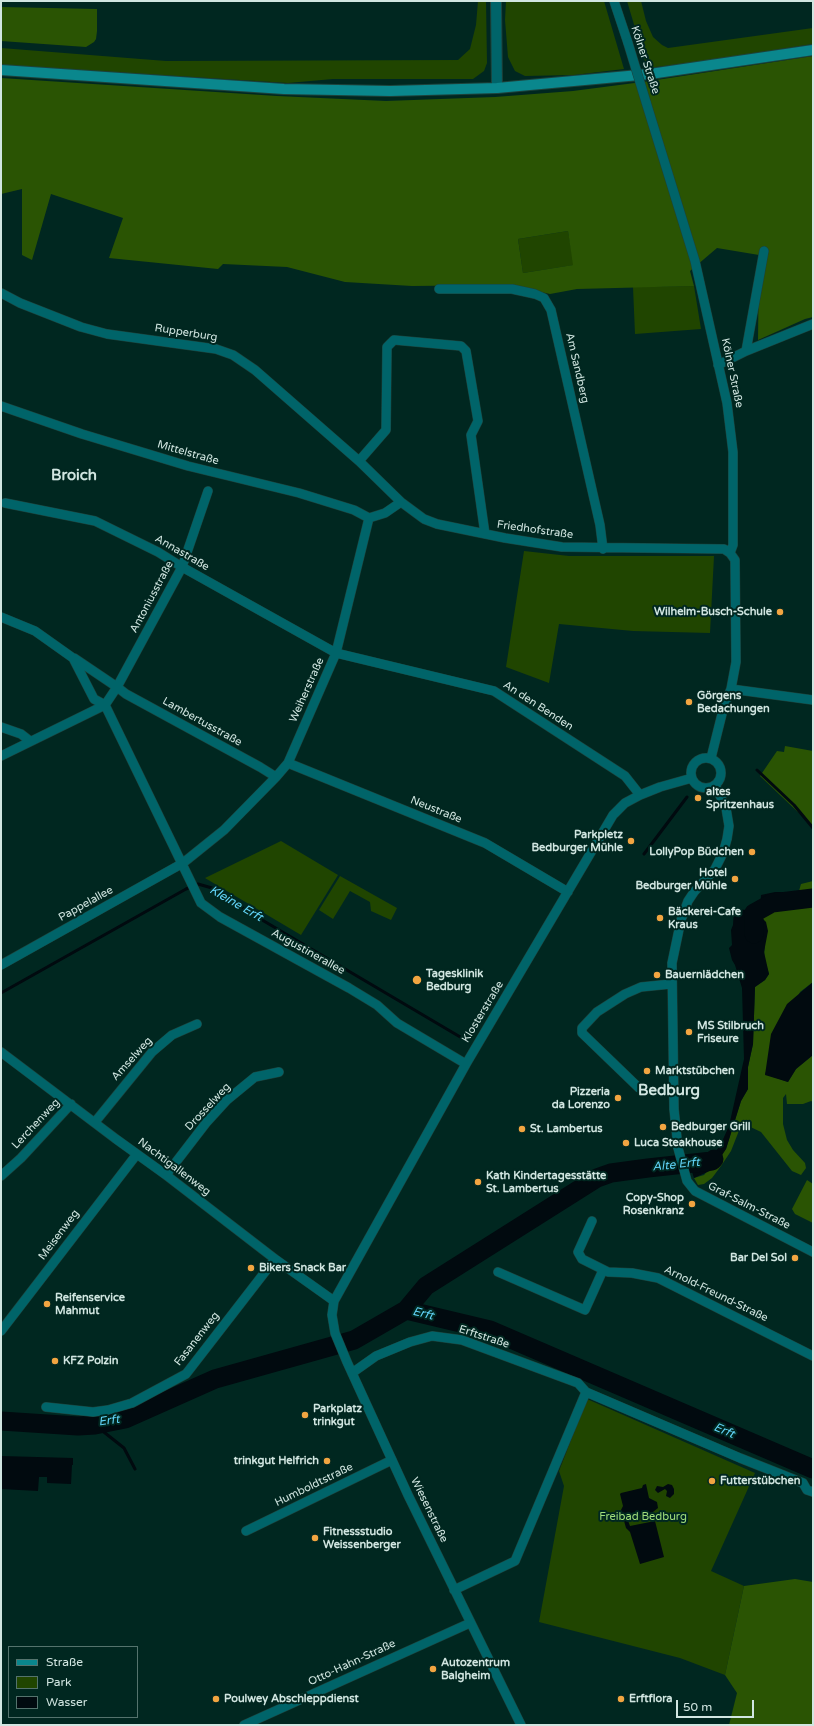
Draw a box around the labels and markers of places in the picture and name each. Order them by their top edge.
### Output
place label: Wilhelm-Busch-Schule [654,605,772,619]
marker: Wilhelm-Busch-Schule [775,607,785,617]
place label: Görgens Bedachungen [697,689,770,715]
marker: Görgens Bedachungen [684,697,694,707]
place label: altes Spritzenhaus [706,785,774,811]
marker: altes Spritzenhaus [693,793,703,803]
place label: Parkpletz Bedburger Mühle [531,828,623,854]
marker: Parkpletz Bedburger Mühle [626,836,636,846]
place label: LollyPop Büdchen [649,845,744,859]
marker: LollyPop Büdchen [747,847,757,857]
place label: Hotel Bedburger Mühle [635,866,727,892]
marker: Hotel Bedburger Mühle [730,874,740,884]
place label: Bäckerei-Cafe Kraus [668,905,741,931]
marker: Bäckerei-Cafe Kraus [655,913,665,923]
place label: Tagesklinik Bedburg [426,967,483,993]
place label: Bauernlädchen [665,968,744,982]
marker: Bauernlädchen [652,970,662,980]
marker: Tagesklinik Bedburg [411,974,423,986]
place label: MS Stilbruch Friseure [697,1019,764,1045]
marker: MS Stilbruch Friseure [684,1027,694,1037]
place label: Marktstübchen [655,1064,735,1078]
marker: Marktstübchen [642,1066,652,1076]
place label: Pizzeria da Lorenzo [552,1085,610,1111]
marker: Pizzeria da Lorenzo [613,1093,623,1103]
place label: Bedburger Grill [671,1120,750,1134]
place label: St. Lambertus [530,1122,603,1136]
marker: Bedburger Grill [658,1122,668,1132]
marker: St. Lambertus [517,1124,527,1134]
place label: Luca Steakhouse [634,1136,723,1150]
marker: Luca Steakhouse [621,1138,631,1148]
place label: Kath Kindertagesstätte St. Lambertus [486,1169,606,1195]
marker: Kath Kindertagesstätte St. Lambertus [473,1177,483,1187]
place label: Copy-Shop Rosenkranz [623,1191,684,1217]
marker: Copy-Shop Rosenkranz [687,1199,697,1209]
place label: Bar Del Sol [730,1251,787,1265]
marker: Bar Del Sol [790,1253,800,1263]
place label: Bikers Snack Bar [259,1261,346,1275]
marker: Bikers Snack Bar [246,1263,256,1273]
place label: Reifenservice Mahmut [55,1291,125,1317]
marker: Reifenservice Mahmut [42,1299,52,1309]
place label: KFZ Polzin [63,1354,119,1368]
marker: KFZ Polzin [50,1356,60,1366]
place label: Parkplatz trinkgut [313,1402,362,1428]
marker: Parkplatz trinkgut [300,1410,310,1420]
place label: trinkgut Helfrich [234,1454,319,1468]
marker: trinkgut Helfrich [322,1456,332,1466]
place label: Futterstübchen [720,1474,800,1488]
marker: Futterstübchen [707,1476,717,1486]
place label: Fitnessstudio Weissenberger [323,1525,401,1551]
marker: Fitnessstudio Weissenberger [310,1533,320,1543]
place label: Autozentrum Balgheim [441,1656,510,1682]
marker: Autozentrum Balgheim [428,1664,438,1674]
place label: Poulwey Abschleppdienst [224,1692,359,1706]
place label: Erftflora [629,1692,673,1706]
marker: Poulwey Abschleppdienst [211,1694,221,1704]
marker: Erftflora [616,1694,626,1704]

